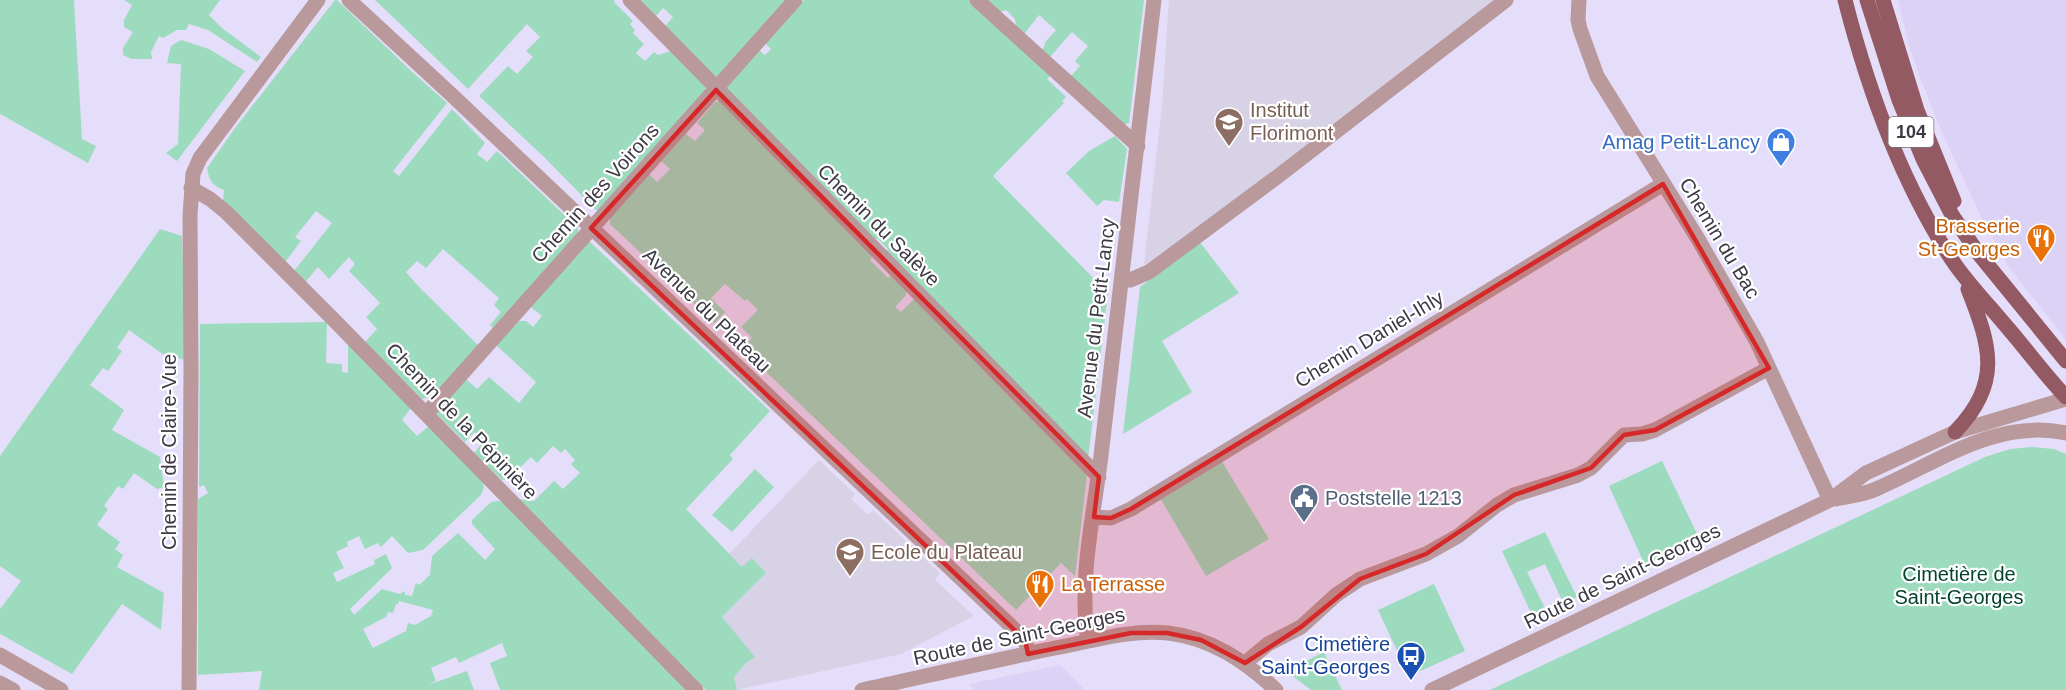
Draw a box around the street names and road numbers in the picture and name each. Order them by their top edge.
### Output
road number: 104 [1888,117,1934,147]
street label: Chemin des Voirons [527,119,663,267]
street label: Chemin du Salève [813,159,945,291]
street label: Chemin du Bac [1675,174,1765,302]
street label: Avenue du Petit-Lancy [1073,217,1119,419]
street label: Avenue du Plateau [639,244,775,376]
street label: Chemin Daniel-Ihly [1291,286,1447,392]
street label: Chemin de la Pépinière [382,339,542,503]
street label: Chemin de Claire-Vue [158,354,180,550]
street label: Route de Saint-Georges [1520,519,1724,633]
street label: Route de Saint-Georges [911,603,1127,669]

